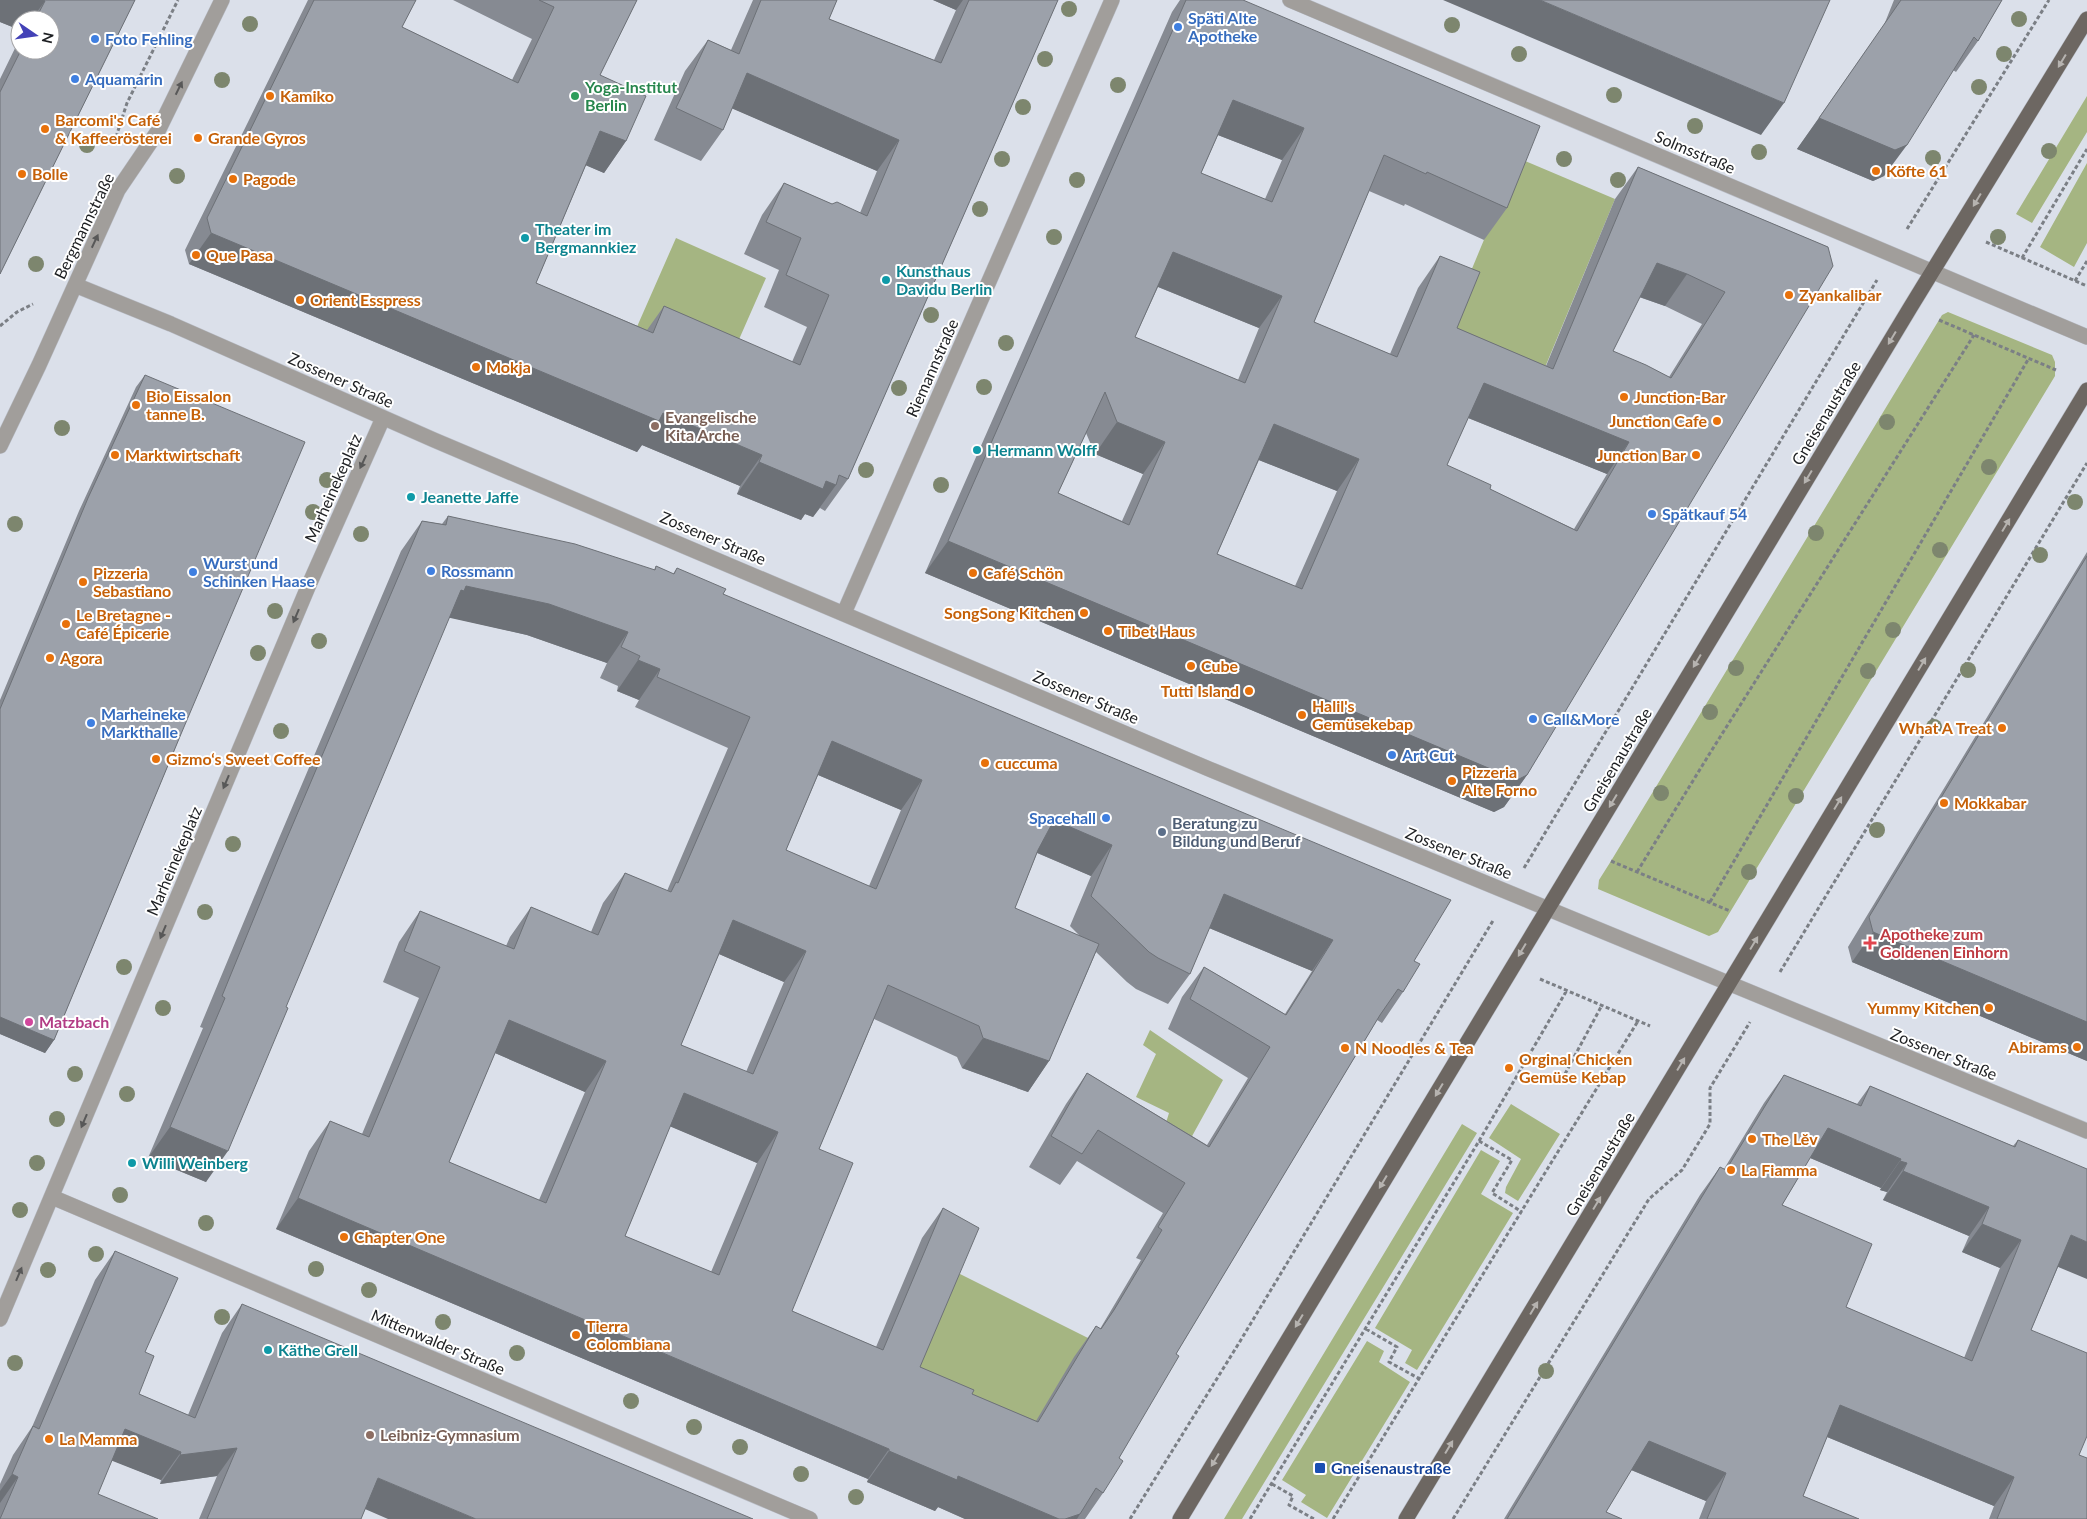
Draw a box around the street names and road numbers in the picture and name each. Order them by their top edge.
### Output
street label: Solmsstraße [1652,126,1738,177]
street label: Bergmannstraße [50,170,117,282]
street label: Riemannstraße [901,316,962,420]
street label: Zossener Straße [286,348,397,411]
street label: Gneisenaustraße [1787,357,1864,468]
street label: Marheinekeplatz [300,431,365,545]
street label: Zossener Straße [657,507,769,568]
street label: Zossener Straße [1030,666,1142,727]
street label: Gneisenaustraße [1578,704,1655,815]
street label: Marheinekeplatz [142,803,205,918]
street label: Zossener Straße [1403,823,1515,883]
street label: Zossener Straße [1888,1024,2000,1084]
street label: Gneisenaustraße [1561,1108,1638,1219]
street label: Mittenwalder Straße [368,1305,508,1378]

